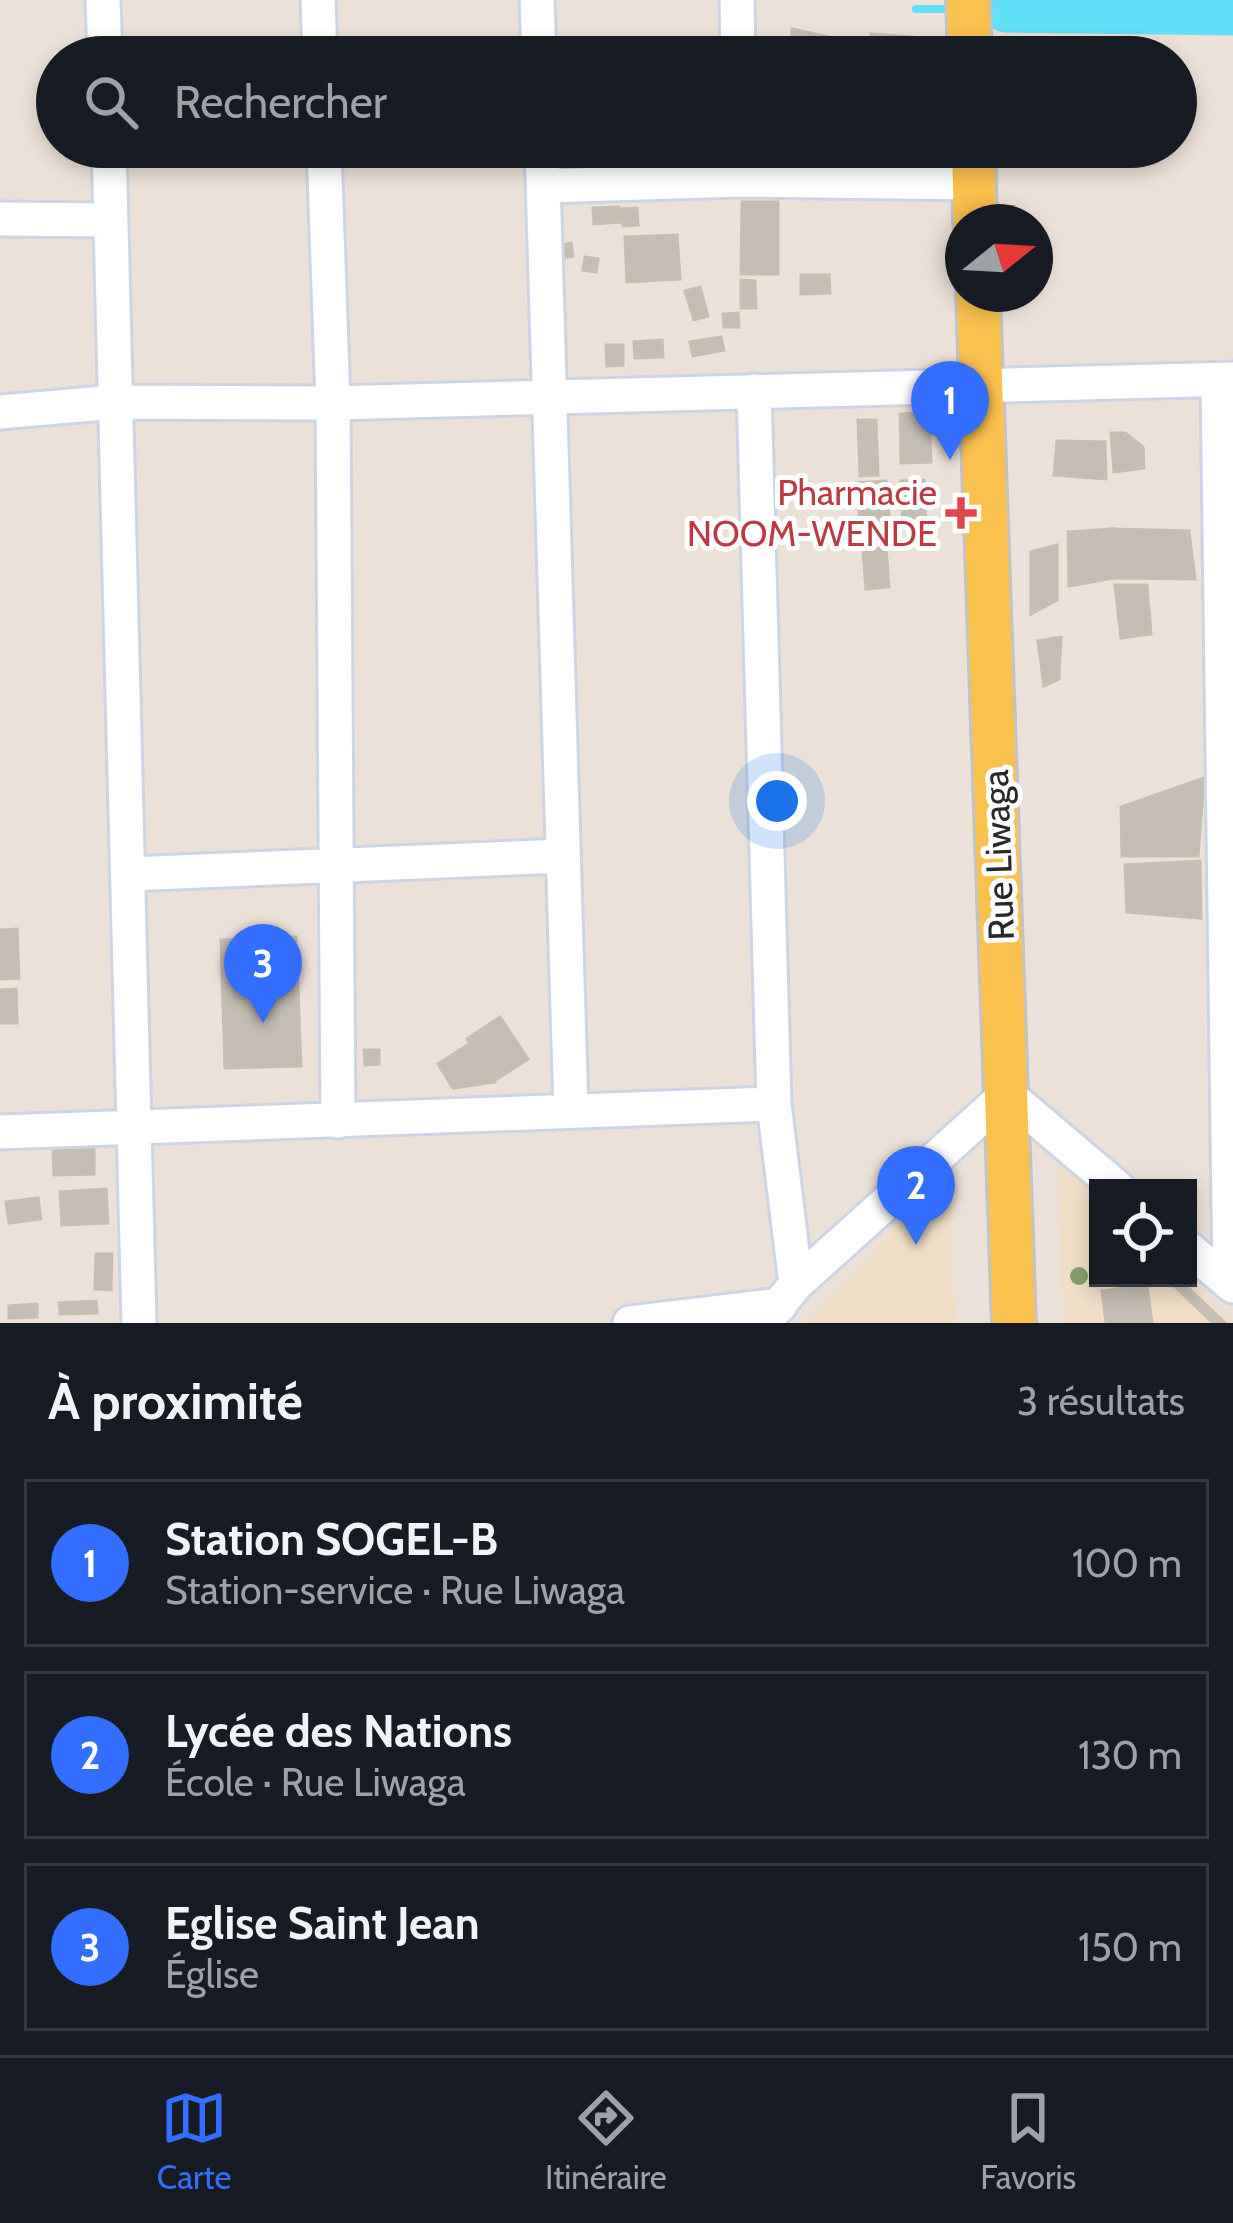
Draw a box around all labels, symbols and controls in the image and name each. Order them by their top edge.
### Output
search box [36,36,1197,168]
icon: search [78,69,144,135]
text: Rechercher [174,75,387,129]
north arrow [945,204,1053,312]
pin: 1 [911,361,989,460]
place label: Pharmacie NOOM-WENDE [687,470,937,555]
marker: Pharmacie NOOM-WENDE [948,500,974,526]
street label: Rue Liwaga [973,769,1023,941]
your location [747,771,807,831]
pin: 3 [224,924,302,1023]
pin: 2 [877,1146,955,1245]
map controls [1089,1179,1197,1287]
button: locate [1089,1179,1197,1287]
text: À proximité [48,1370,303,1432]
text: 3 résultats [1017,1377,1185,1425]
text: Station SOGEL-B [165,1512,498,1566]
text: 1 [83,1539,97,1587]
text: 100 m [1072,1539,1182,1587]
text: Station-service · Rue Liwaga [165,1566,625,1614]
text: Lycée des Nations [165,1704,512,1758]
text: 2 [80,1731,100,1779]
text: 130 m [1078,1731,1182,1779]
text: École · Rue Liwaga [165,1758,466,1806]
text: Eglise Saint Jean [165,1896,480,1950]
text: 3 [79,1923,101,1971]
text: 150 m [1078,1923,1182,1971]
text: Église [165,1950,259,1998]
tab: Carte [157,2085,231,2197]
tab: Itinéraire [545,2085,667,2197]
tab: Favoris [980,2085,1076,2197]

